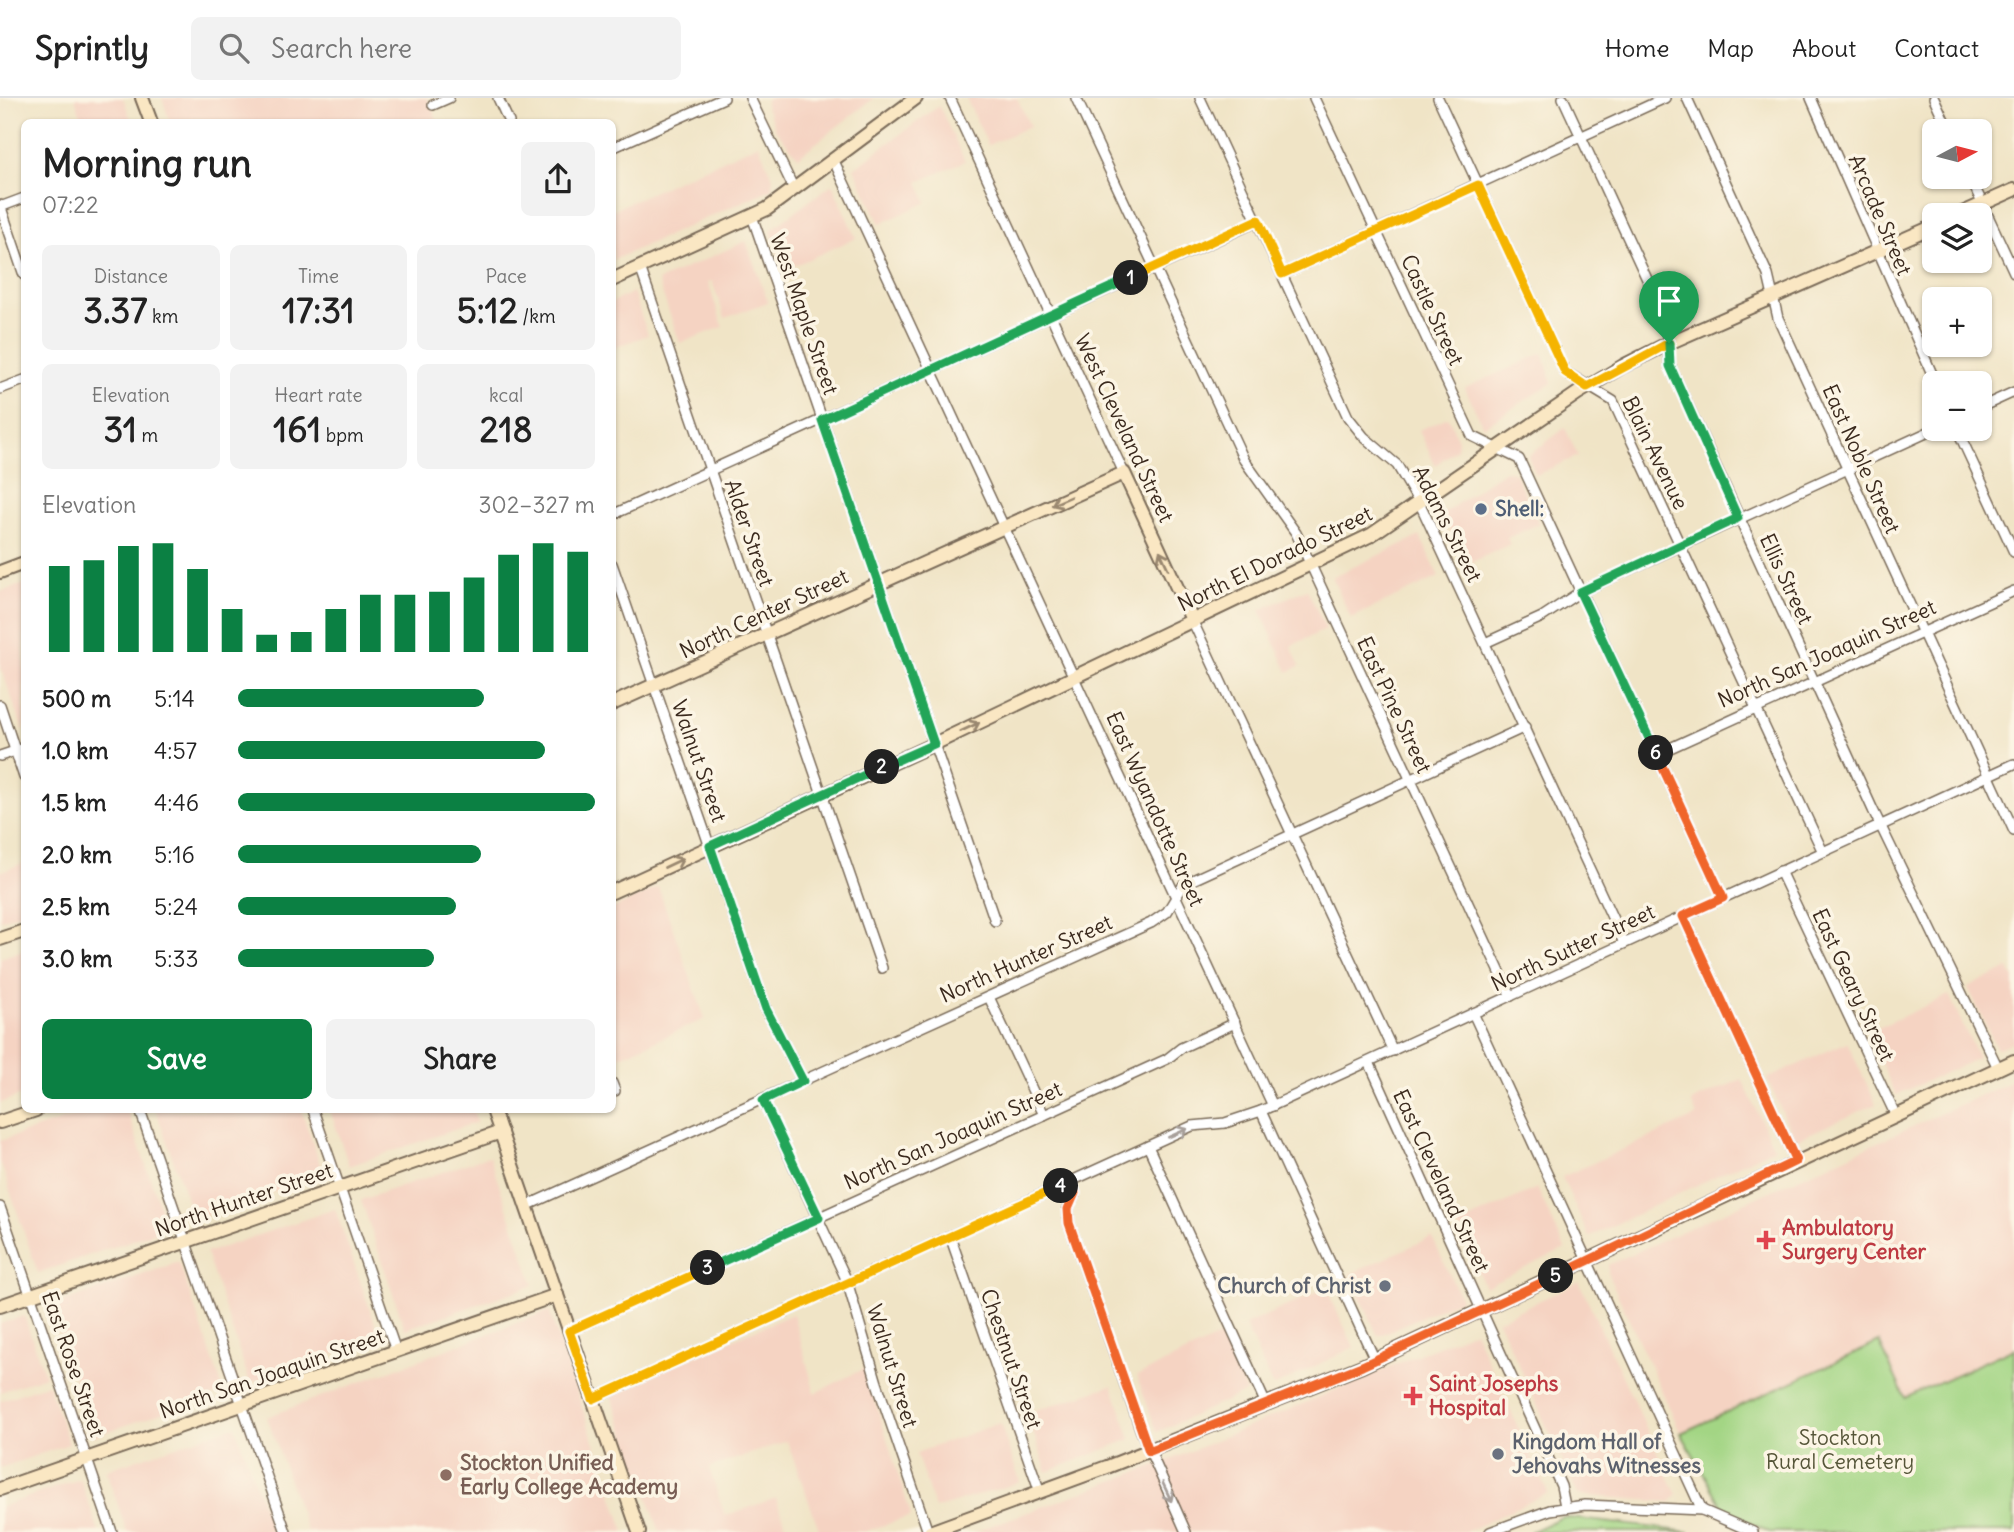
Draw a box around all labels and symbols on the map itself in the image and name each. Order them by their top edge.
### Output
north arrow [1922,119,1992,189]
street label: Arcade Street [1843,150,1918,279]
street label: West Maple Street [764,229,845,398]
street label: Castle Street [1395,250,1470,370]
pin: 1 [1114,260,1148,296]
pin [1639,271,1699,343]
street label: West Cleveland Street [1069,329,1180,526]
street label: East Noble Street [1816,380,1906,538]
street label: Blain Avenue [1616,392,1694,514]
street label: Adams Street [1407,461,1488,586]
street label: Alder Street [719,476,780,590]
one-way arrow [1051,495,1073,508]
place label: Shell: [1495,495,1544,522]
street label: North El Dorado Street [1173,500,1376,617]
marker: Shell: [1473,501,1489,517]
street label: Ellis Street [1754,529,1819,628]
one-way arrow [1157,550,1170,571]
street label: North Center Street [675,563,853,665]
street label: North San Joaquin Street [1714,593,1940,714]
street label: East Pine Street [1351,632,1438,777]
street label: Walnut Street [666,696,733,826]
street label: East Wyandotte Street [1100,707,1211,910]
one-way arrow [959,720,980,733]
pin: 6 [1638,736,1674,770]
pin: 2 [864,750,900,784]
one-way arrow [663,856,684,869]
street label: North Sutter Street [1487,898,1659,997]
street label: East Geary Street [1806,904,1901,1066]
street label: North Hunter Street [935,908,1116,1009]
street label: North San Joaquin Street [840,1075,1066,1196]
street label: East Cleveland Street [1387,1085,1496,1277]
one-way arrow [1167,1126,1188,1139]
street label: North Hunter Street [152,1156,336,1243]
pin: 4 [1044,1168,1078,1204]
place label: Ambulatory Surgery Center [1782,1214,1927,1265]
marker: Ambulatory Surgery Center [1756,1230,1776,1250]
pin: 3 [690,1250,726,1286]
pin: 5 [1538,1258,1574,1294]
place label: Church of Christ [1217,1272,1372,1299]
marker: Church of Christ [1377,1278,1393,1294]
street label: Chestnut Street [975,1285,1048,1432]
street label: East Rose Street [36,1287,111,1440]
street label: Walnut Street [861,1301,924,1431]
street label: North San Joaquin Street [156,1322,388,1425]
place label: Saint Josephs Hospital [1429,1370,1559,1421]
marker: Saint Josephs Hospital [1403,1386,1423,1406]
park label: Stockton Rural Cemetery [1766,1424,1914,1475]
place label: Kingdom Hall of Jehovahs Witnesses [1512,1428,1701,1479]
marker: Kingdom Hall of Jehovahs Witnesses [1490,1446,1506,1462]
place label: Stockton Unified Early College Academy [460,1449,678,1500]
marker: Stockton Unified Early College Academy [438,1467,454,1483]
one-way arrow [1161,1481,1175,1502]

